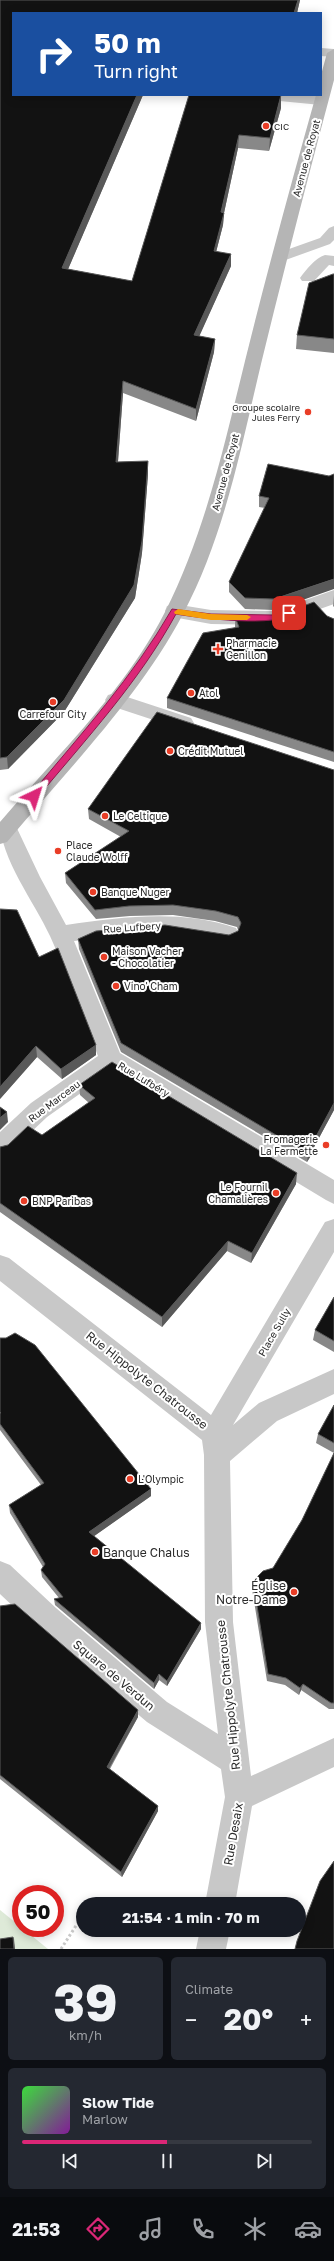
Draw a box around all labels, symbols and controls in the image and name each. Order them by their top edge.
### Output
text: 50 m [94,26,161,59]
icon: right [28,28,80,80]
text: Turn right [94,60,178,82]
street label: Avenue de Royat [290,118,322,198]
marker: CIC [261,121,271,131]
place label: CIC [274,121,289,132]
place label: Groupe scolaire Jules Ferry [232,402,300,423]
marker: Groupe scolaire Jules Ferry [303,407,313,417]
street label: Avenue de Royat [209,432,241,512]
pin [272,596,306,630]
icon: arrive [278,602,300,624]
place label: Pharmacie Genillon [226,637,277,661]
marker: Pharmacie Genillon [213,644,223,654]
place label: Atol [199,687,219,699]
marker: Atol [186,688,196,698]
marker: Carrefour City [48,697,58,707]
place label: Carrefour City [19,708,87,720]
place label: Crédit Mutuel [178,745,243,757]
marker: Crédit Mutuel [165,746,175,756]
position arrow [13,775,55,817]
place label: Le Celtique [113,810,167,822]
marker: Le Celtique [100,811,110,821]
place label: Place Claude Wolff [66,839,128,863]
marker: Place Claude Wolff [53,846,63,856]
place label: Banque Nuger [101,886,170,898]
marker: Banque Nuger [88,887,98,897]
street label: Rue Lufbery [103,919,162,935]
place label: Maison Vacher - Chocolatier [112,945,182,969]
marker: Maison Vacher - Chocolatier [99,952,109,962]
place label: Vino' Cham [124,980,178,992]
marker: Vino' Cham [111,981,121,991]
street label: Rue Lufbéry [116,1059,172,1099]
street label: Rue Marceau [26,1078,82,1124]
place label: Fromagerie La Fermette [260,1133,318,1157]
marker: Fromagerie La Fermette [321,1140,331,1150]
place label: Le Fournil Chamalières [208,1181,268,1205]
marker: Le Fournil Chamalières [271,1188,281,1198]
place label: BNP Paribas [32,1195,91,1207]
marker: BNP Paribas [19,1196,29,1206]
street label: Place Sully [255,1306,293,1358]
street label: Rue Hippolyte Chatrousse [83,1328,211,1432]
place label: L'Olympic [138,1473,185,1485]
marker: L'Olympic [125,1474,135,1484]
place label: Banque Chalus [103,1545,190,1560]
marker: Banque Chalus [90,1547,100,1557]
place label: Église Notre-Dame [216,1578,286,1607]
marker: Église Notre-Dame [289,1587,299,1597]
street label: Rue Hippolyte Chatrousse [213,1619,243,1771]
street label: Square de Verdun [70,1637,158,1713]
street label: Rue Desaix [220,1801,246,1867]
speed limit sign: 50 [12,1885,64,1937]
text: 21:54 · 1 min · 70 m [122,1908,260,1926]
text: 39 [53,1970,118,2032]
text: Climate [185,1981,233,1997]
text: 20° [224,2001,273,2037]
text: − [185,2006,197,2033]
text: + [300,2006,312,2033]
text: km/h [69,2027,102,2043]
text: Slow Tide [82,2093,154,2111]
text: Marlow [82,2111,128,2127]
icon: previous [59,2150,81,2172]
icon: pause [156,2150,178,2172]
icon: next [253,2150,275,2172]
icon: directions [84,2215,112,2243]
icon: music [137,2215,165,2243]
icon: phone [189,2215,217,2243]
icon: climate [241,2215,269,2243]
icon: car [294,2215,322,2243]
text: 21:53 [12,2218,60,2240]

